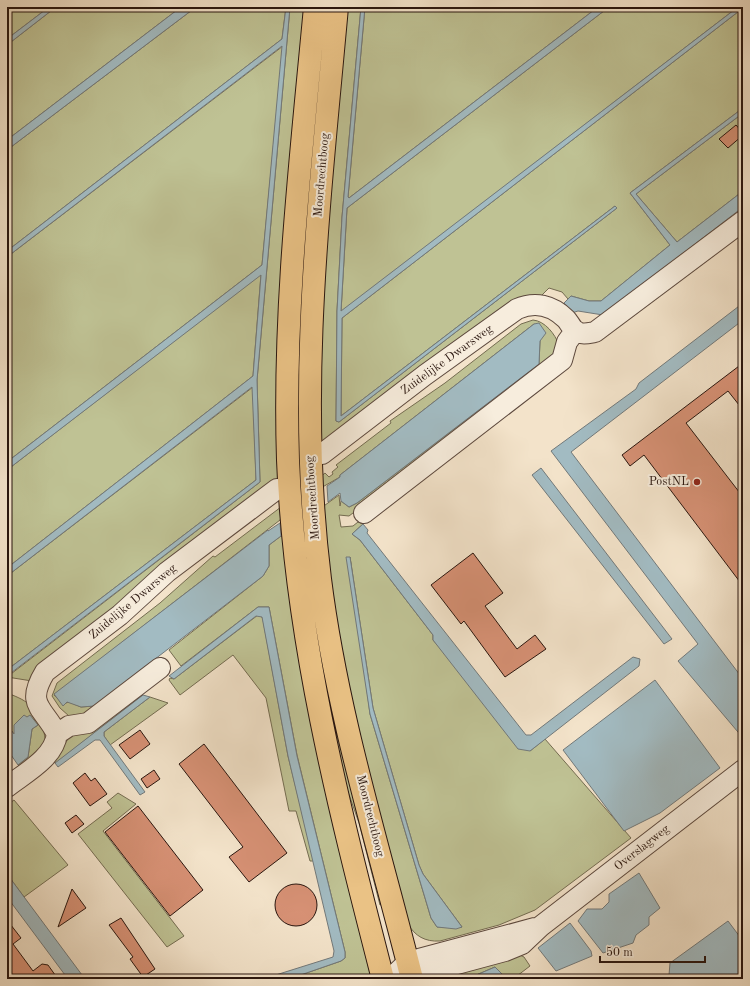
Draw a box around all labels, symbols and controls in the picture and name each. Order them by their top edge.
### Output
street label: Moordrechtboog [312,132,332,217]
street label: Zuidelijke Dwarsweg [399,323,495,397]
street label: Moordrechtboog [304,455,322,540]
place label: PostNL [649,476,689,488]
marker: PostNL [692,477,702,487]
street label: Zuidelijke Dwarsweg [87,562,179,642]
street label: Moordrechtboog [354,774,386,859]
street label: Overslagweg [612,823,672,873]
scale bar [600,938,705,964]
text: 50 m [606,946,633,959]

